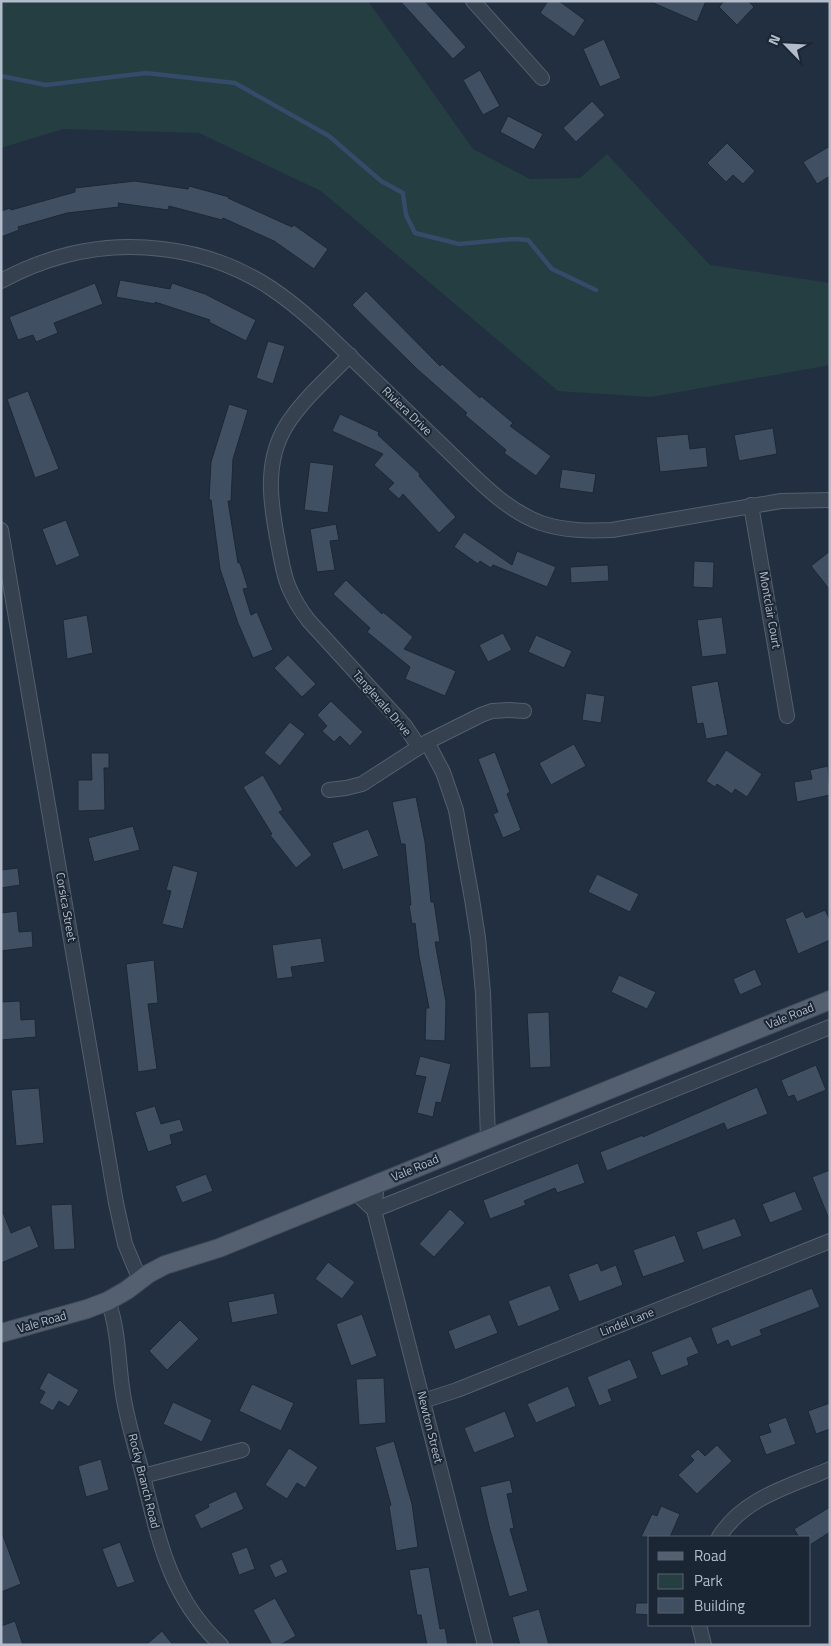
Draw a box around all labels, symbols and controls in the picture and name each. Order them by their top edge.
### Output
north arrow [761,20,811,70]
text: N [762,31,785,48]
street label: Riviera Drive [378,382,437,440]
street label: Montclair Court [754,570,787,651]
street label: Tanglevale Drive [348,665,416,740]
street label: Corsica Street [51,871,82,944]
street label: Vale Road [763,997,817,1034]
street label: Vale Road [388,1149,442,1186]
street label: Lindel Lane [597,1302,657,1341]
street label: Vale Road [15,1305,69,1338]
street label: Newton Street [412,1389,449,1466]
street label: Rocky Branch Road [123,1431,165,1530]
legend [648,1536,811,1626]
text: Road [694,1544,726,1567]
text: Park [694,1569,723,1592]
text: Building [694,1594,745,1617]

